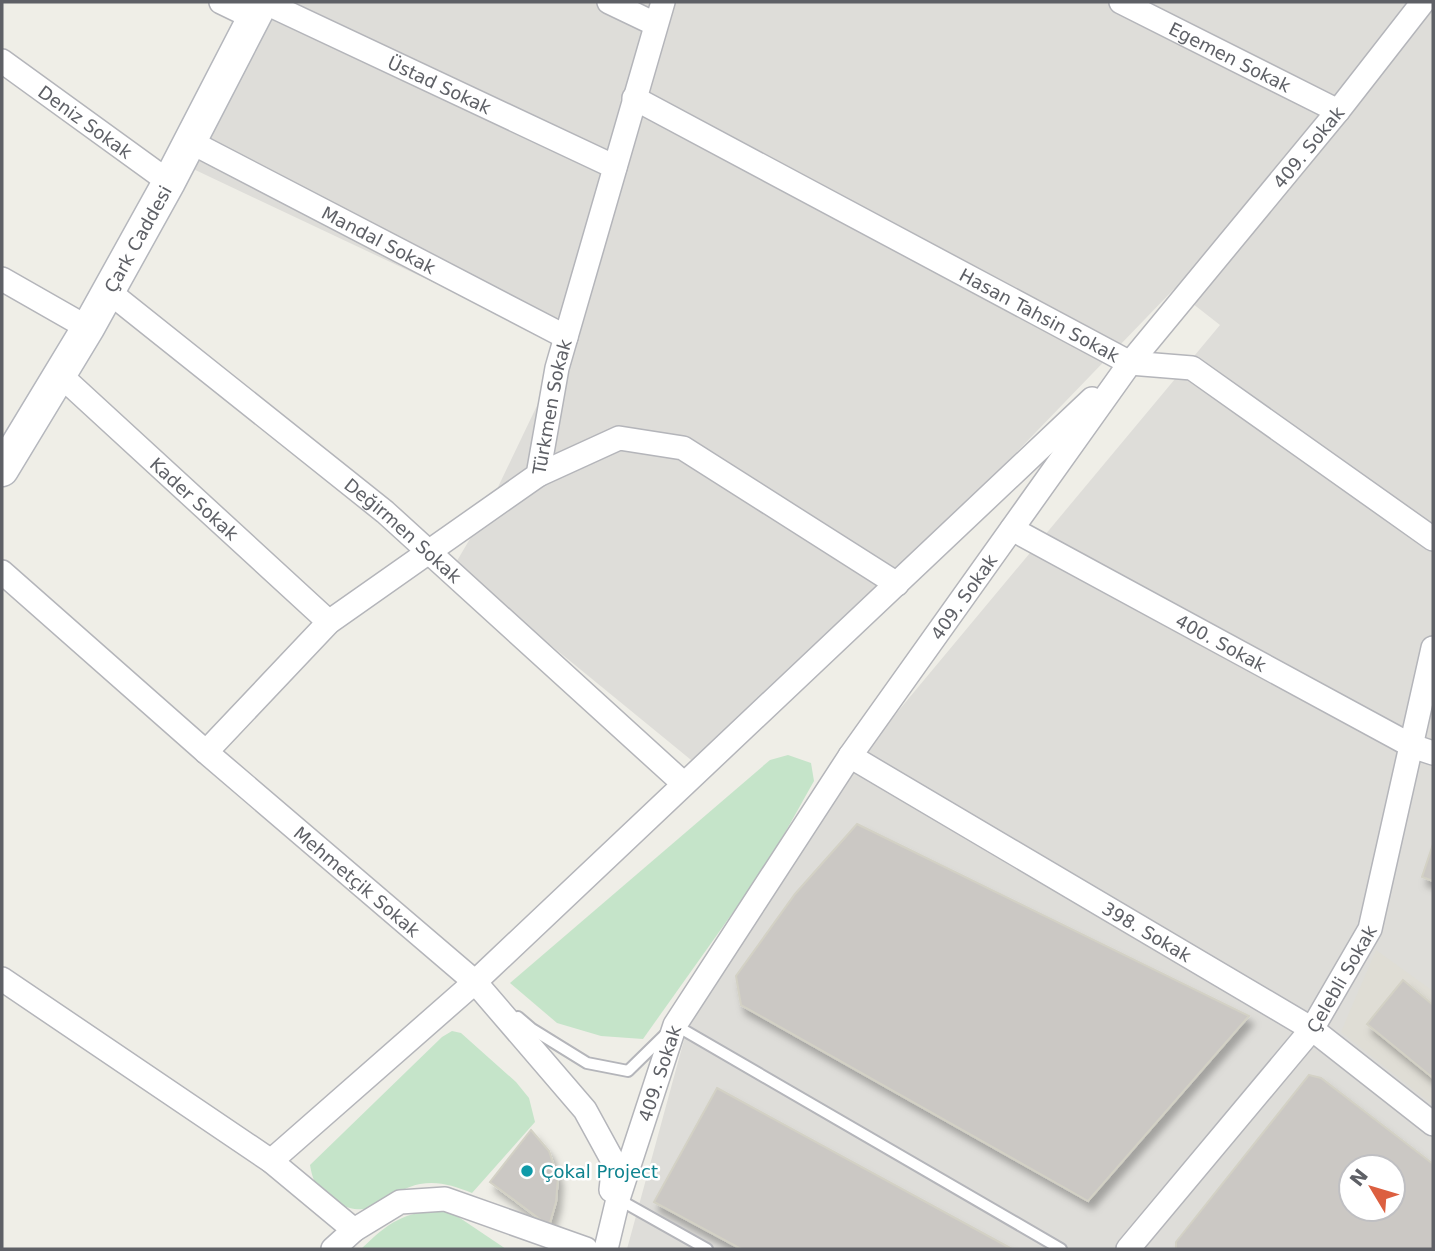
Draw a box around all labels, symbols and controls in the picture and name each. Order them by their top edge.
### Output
street label: Egemen Sokak [1166,17,1295,96]
street label: Üstad Sokak [384,51,495,118]
street label: Deniz Sokak [34,80,137,163]
street label: 409. Sokak [1268,101,1348,192]
street label: Çark Caddesi [99,182,176,296]
street label: Mandal Sokak [318,202,440,278]
street label: Hasan Tahsin Sokak [956,264,1124,366]
street label: Türkmen Sokak [528,336,575,477]
street label: Kader Sokak [146,453,243,545]
street label: Değirmen Sokak [341,474,466,587]
street label: 409. Sokak [926,550,1001,643]
street label: 400. Sokak [1172,609,1271,676]
street label: Mehmetçik Sokak [290,822,425,941]
street label: 398. Sokak [1099,897,1196,966]
street label: Çelebli Sokak [1302,921,1381,1036]
street label: 409. Sokak [634,1022,685,1124]
north arrow [1337,1153,1407,1223]
place label: Çokal Project [541,1161,658,1182]
marker: Çokal Project [519,1163,535,1179]
text: N [1345,1164,1372,1191]

